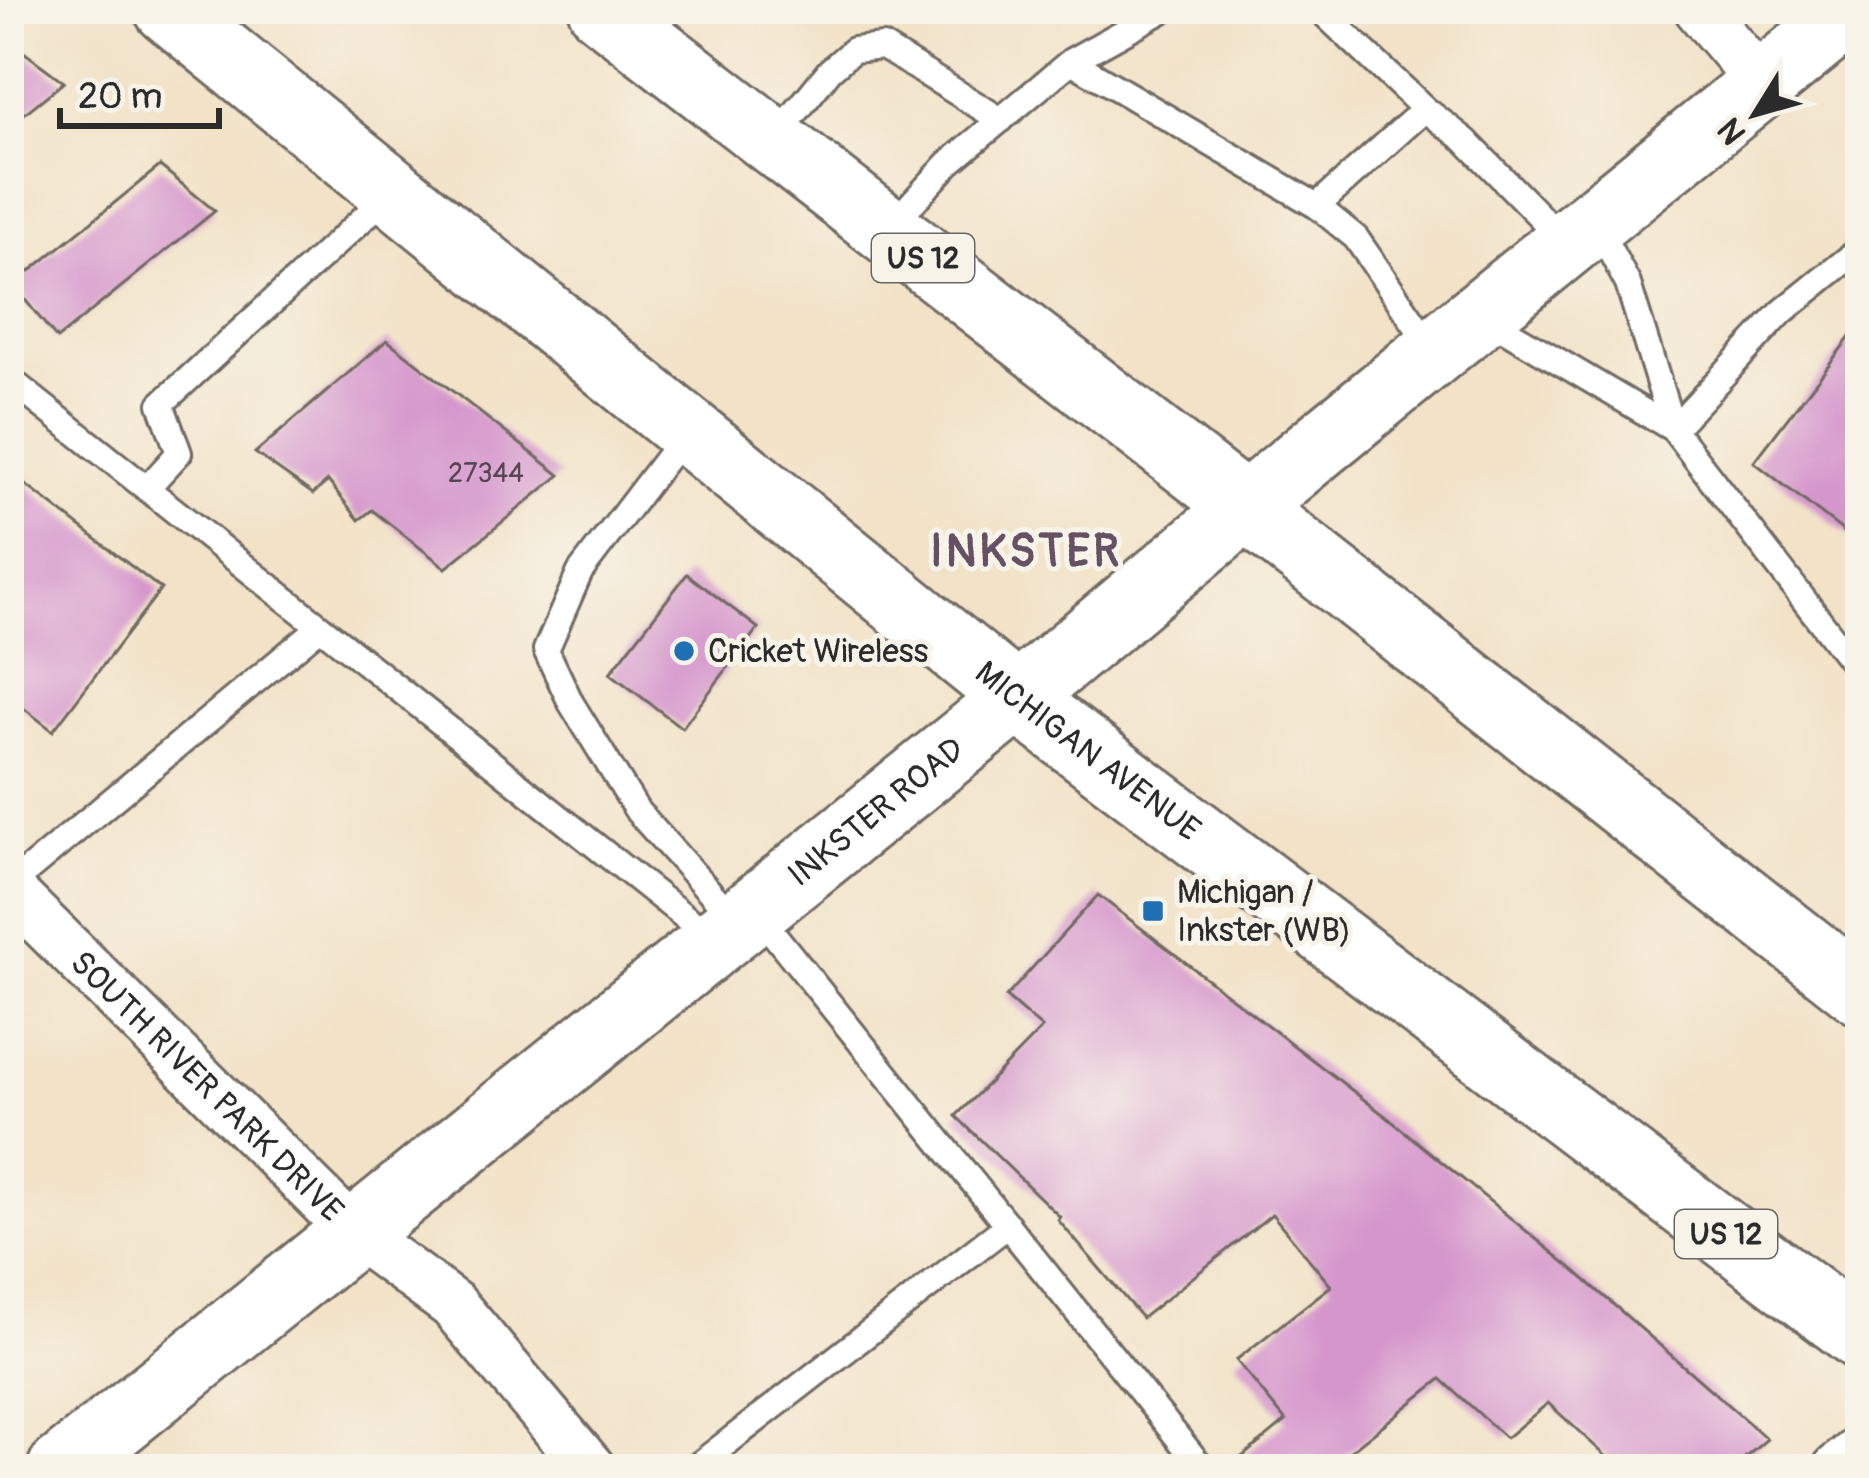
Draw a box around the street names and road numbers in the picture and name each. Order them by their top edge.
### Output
road number: US 12 [872,234,974,282]
street label: MICHIGAN AVENUE [967,652,1209,850]
street label: INKSTER ROAD [780,728,972,895]
street label: SOUTH RIVER PARK DRIVE [62,942,352,1231]
road number: US 12 [1675,1210,1777,1258]

